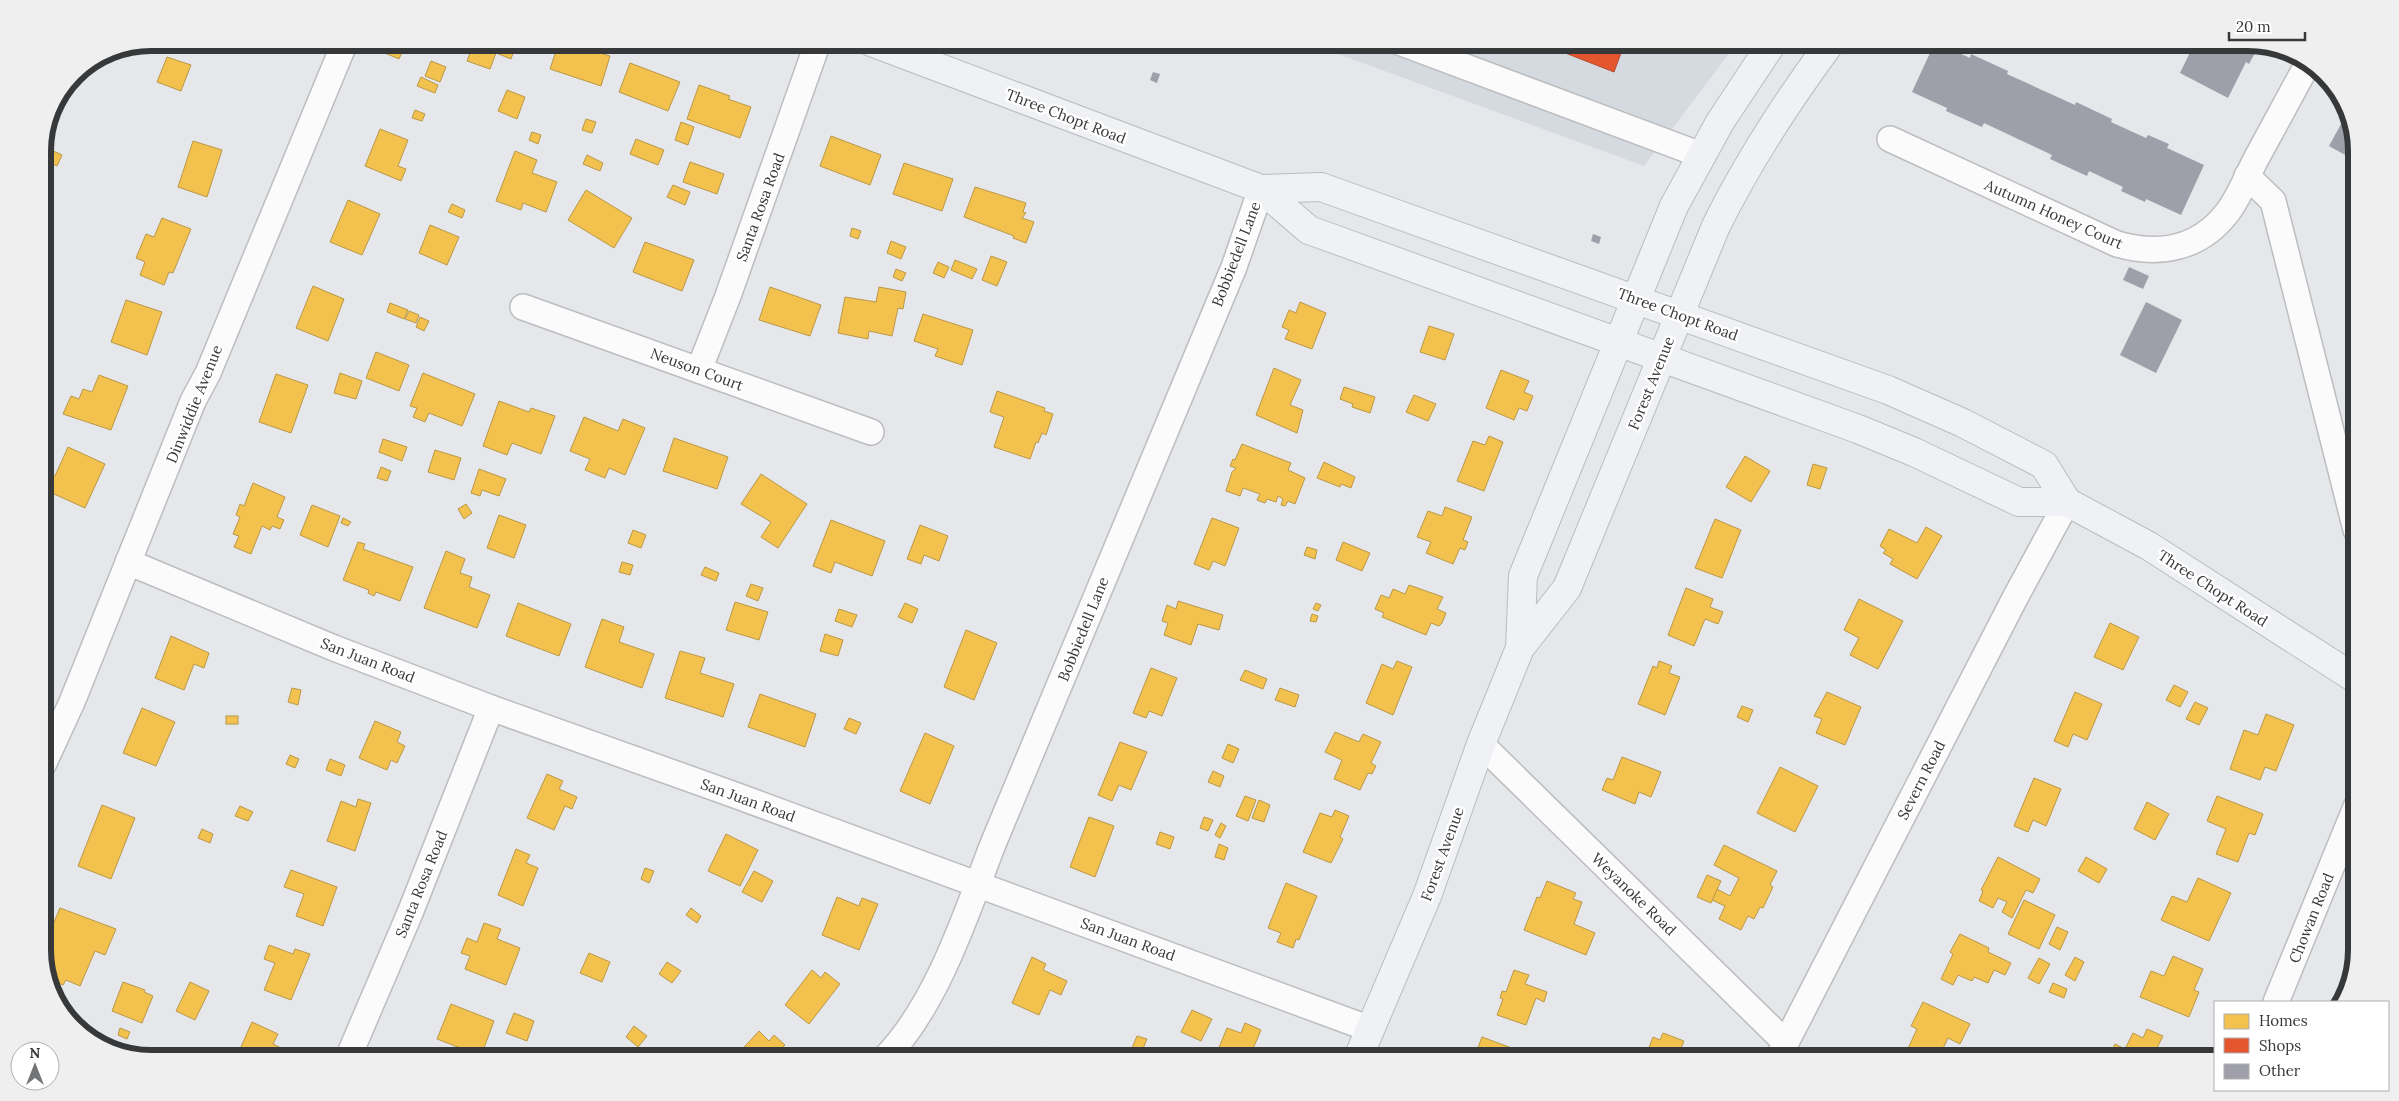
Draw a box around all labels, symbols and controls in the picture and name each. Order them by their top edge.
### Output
scale bar [2229,10,2305,42]
text: 20 m [2236,17,2271,36]
street label: Three Chopt Road [1003,84,1129,148]
street label: Santa Rosa Road [732,150,788,264]
street label: Autumn Honey Court [1981,175,2126,253]
street label: Bobbiedell Lane [1207,199,1265,309]
street label: Three Chopt Road [1615,283,1741,345]
street label: Forest Avenue [1624,334,1678,432]
street label: Dinwiddie Avenue [162,342,226,466]
street label: Neuson Court [648,343,746,395]
street label: Three Chopt Road [2155,545,2271,631]
street label: Bobbiedell Lane [1053,574,1113,684]
street label: San Juan Road [318,633,418,687]
street label: Severn Road [1893,737,1949,823]
street label: San Juan Road [698,774,798,826]
street label: Forest Avenue [1416,804,1468,904]
street label: Santa Rosa Road [391,827,451,941]
street label: Weyanoke Road [1588,849,1680,939]
street label: Chowan Road [2284,870,2338,966]
street label: San Juan Road [1078,913,1178,965]
legend [2214,1001,2389,1091]
text: Homes [2259,1011,2308,1030]
text: Shops [2259,1036,2301,1055]
north arrow [10,1041,60,1091]
text: N [30,1044,41,1062]
text: Other [2259,1061,2301,1080]

